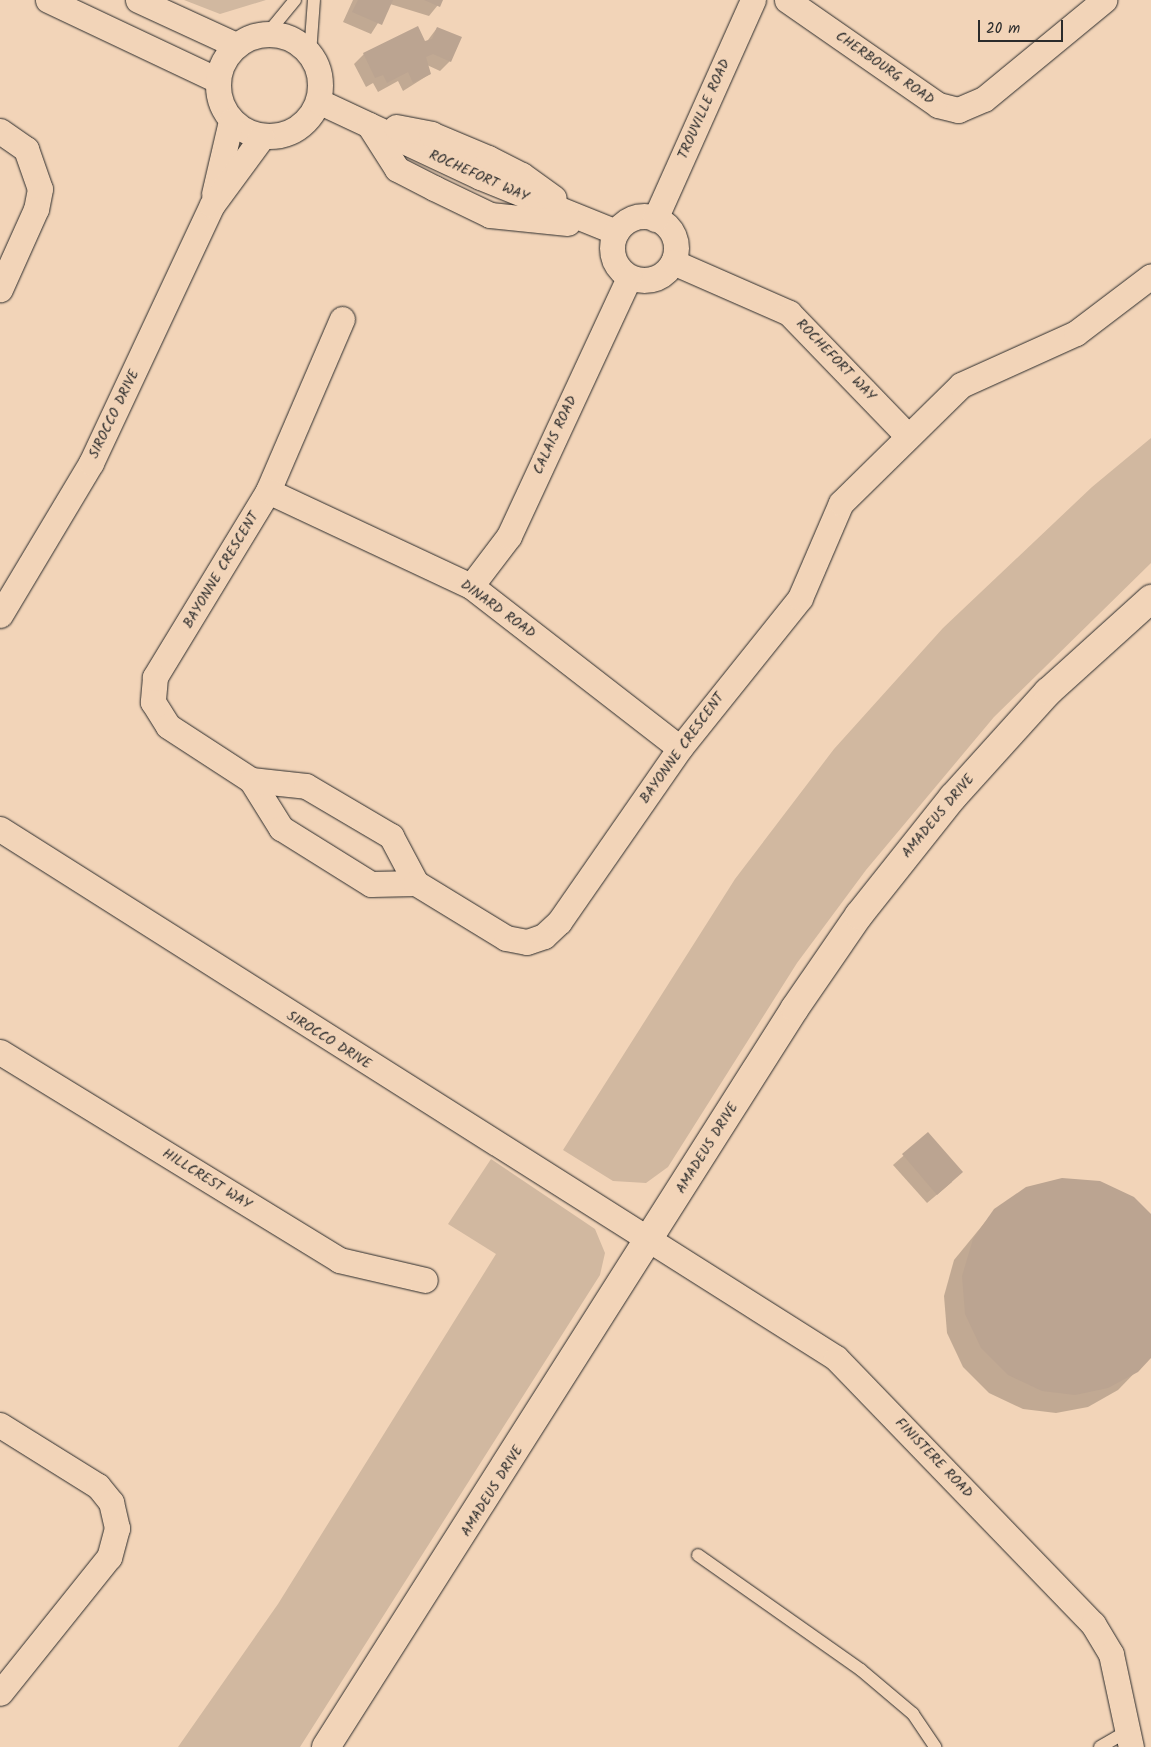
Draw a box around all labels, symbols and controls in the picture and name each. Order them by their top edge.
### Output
scale bar [981,10,1066,42]
text: 20 m [986,17,1020,41]
street label: CHERBOURG ROAD [832,28,938,108]
street label: TROUVILLE ROAD [674,56,734,162]
street label: ROCHEFORT WAY [427,146,531,206]
street label: ROCHEFORT WAY [793,316,879,404]
street label: SIROCCO DRIVE [85,367,143,461]
street label: CALAIS ROAD [529,393,581,477]
street label: BAYONNE CRESCENT [180,509,262,631]
street label: DINARD ROAD [457,576,539,642]
street label: BAYONNE CRESCENT [636,689,728,807]
street label: AMADEUS DRIVE [898,771,978,861]
street label: SIROCCO DRIVE [284,1007,374,1073]
street label: AMADEUS DRIVE [672,1099,742,1197]
street label: HILLCREST WAY [159,1145,255,1213]
street label: FINISTERE ROAD [892,1414,976,1502]
street label: AMADEUS DRIVE [457,1442,527,1540]

